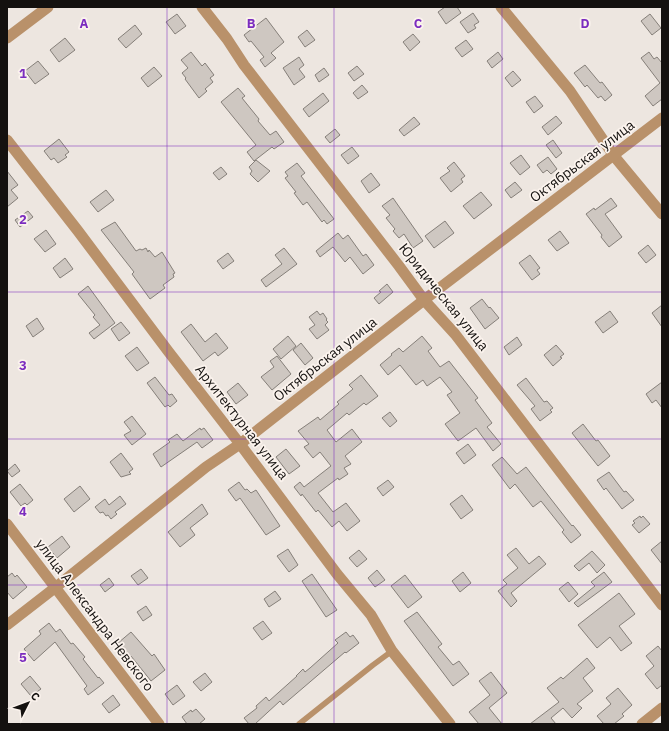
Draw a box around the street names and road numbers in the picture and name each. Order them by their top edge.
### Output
street label: Октябрьская улица [526,115,638,206]
street label: Юридическая улица [395,240,493,355]
street label: Октябрьская улица [270,313,381,405]
street label: Архитектурная улица [191,361,293,484]
street label: улица Александра Невского [32,535,158,695]

